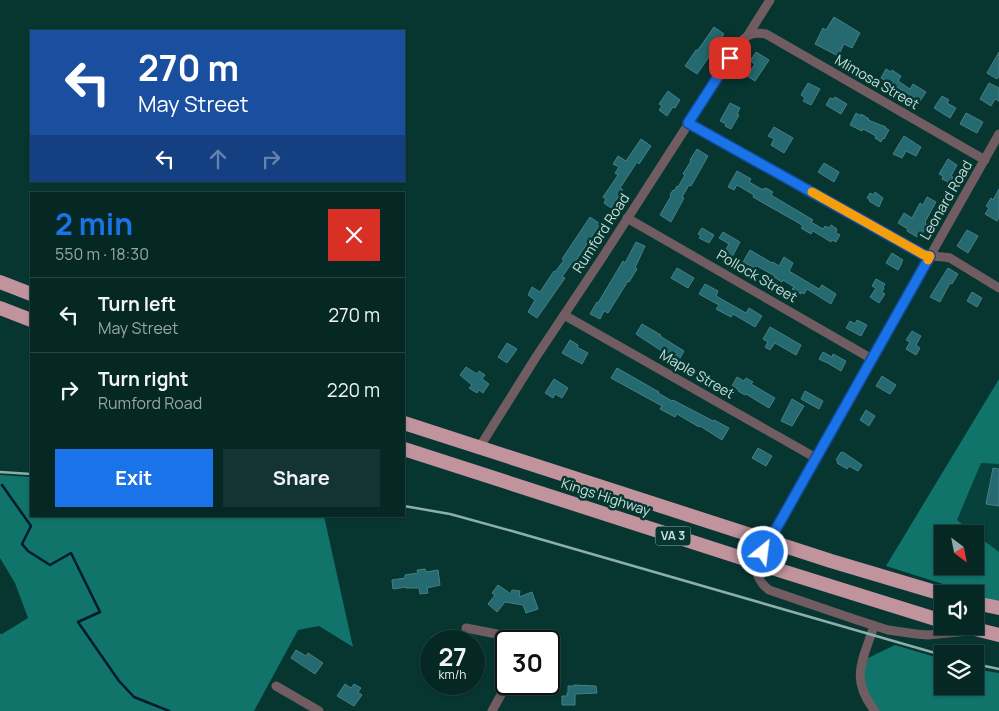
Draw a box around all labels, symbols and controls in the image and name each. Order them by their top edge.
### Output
pin [709,37,751,79]
text: 270 m [138,44,239,92]
icon: arrive [716,44,744,72]
icon: left [55,50,120,115]
street label: Mimosa Street [832,50,923,114]
text: May Street [138,89,249,119]
icon: left [151,145,179,173]
icon: ahead [204,145,232,173]
icon: right [257,145,285,173]
street label: Leonard Road [915,157,976,243]
street label: Rumford Road [568,189,633,276]
text: 2 min [55,203,133,244]
button: close [328,209,380,261]
text: 550 m · 18:30 [55,243,149,265]
street label: Pollock Street [713,245,801,307]
text: Turn left [98,291,176,317]
icon: left [55,301,83,329]
text: 270 m [328,302,380,328]
text: May Street [98,317,179,339]
street label: Maple Street [656,345,738,403]
text: Turn right [98,366,188,392]
icon: right [55,376,83,404]
text: 220 m [327,377,380,403]
text: Rumford Road [98,392,202,414]
button: Exit [55,449,213,507]
button: Share [223,449,380,507]
street label: Kings Highway [559,473,654,520]
position arrow [736,525,788,577]
north arrow [934,525,984,575]
map controls [934,525,984,695]
road number: VA 3 [656,526,690,546]
button: sound [934,585,984,635]
speed limit sign: 30 [495,630,560,695]
text: 27 [438,639,467,674]
button: layers [934,645,984,695]
text: km/h [439,666,466,683]

